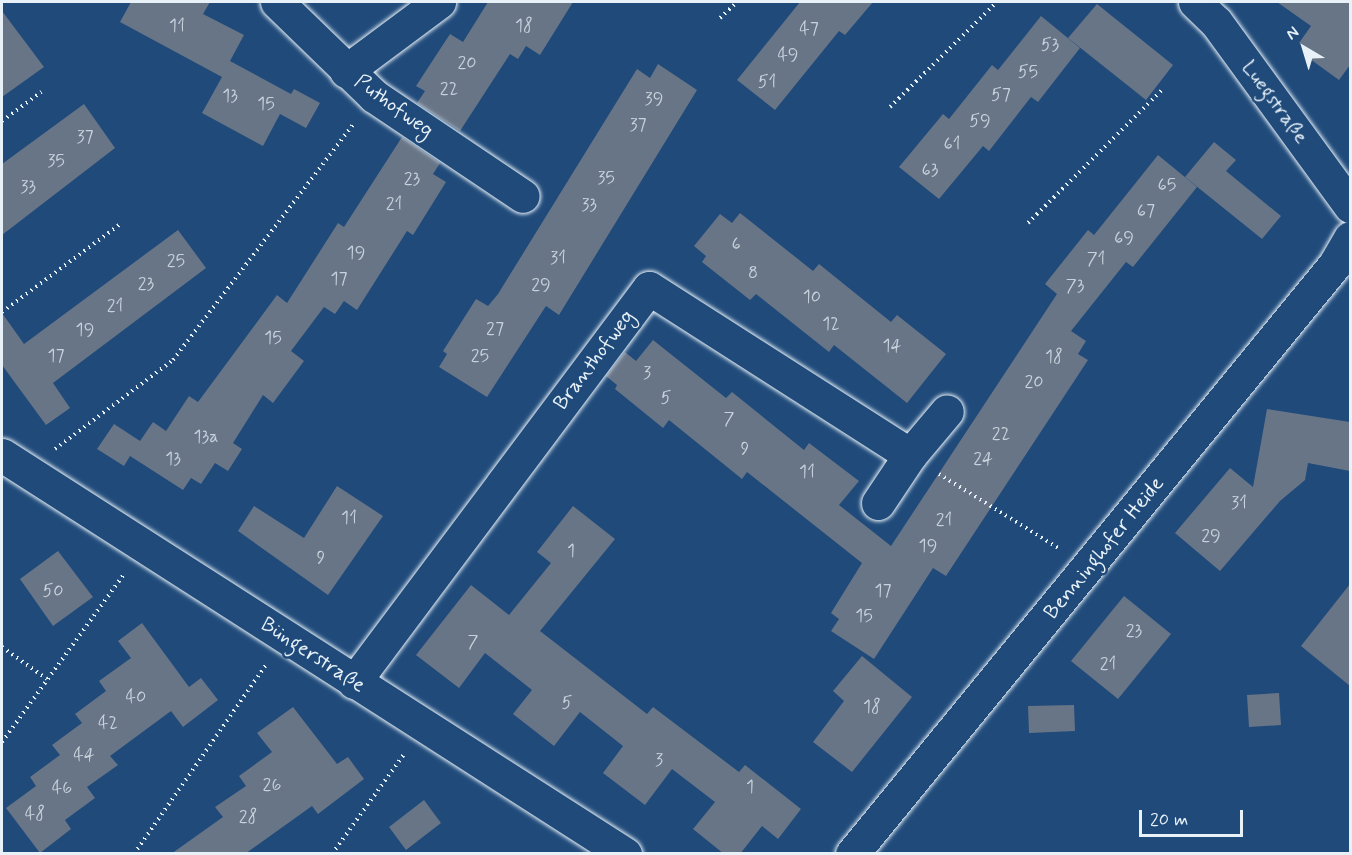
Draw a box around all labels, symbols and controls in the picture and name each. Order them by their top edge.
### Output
house number: 11 [169,15,185,37]
house number: 18 [515,15,533,37]
house number: 47 [799,18,819,40]
north arrow [1274,18,1334,78]
text: N [1282,22,1303,45]
house number: 53 [1041,34,1059,56]
house number: 49 [777,44,799,66]
house number: 20 [457,52,477,74]
street label: Luegstraße [1236,55,1314,149]
house number: 55 [1018,61,1038,83]
street label: Puthofweg [349,69,439,143]
house number: 51 [758,71,776,93]
house number: 22 [440,78,458,100]
house number: 57 [991,84,1011,106]
house number: 13 [222,85,238,107]
house number: 39 [645,88,663,110]
house number: 15 [257,93,275,115]
house number: 59 [969,110,991,132]
house number: 37 [629,114,647,136]
house number: 37 [76,126,94,148]
house number: 61 [944,133,960,155]
house number: 35 [47,150,65,172]
house number: 63 [922,159,938,181]
house number: 35 [597,167,615,189]
house number: 23 [404,168,420,190]
house number: 65 [1158,174,1176,196]
house number: 33 [20,176,36,198]
house number: 21 [386,193,402,215]
house number: 33 [581,194,597,216]
house number: 67 [1137,200,1155,222]
house number: 69 [1114,227,1134,249]
house number: 6 [731,233,741,255]
house number: 19 [347,242,365,264]
house number: 31 [550,247,566,269]
house number: 71 [1087,248,1105,270]
house number: 25 [167,250,185,272]
house number: 8 [748,262,758,284]
house number: 17 [330,268,348,290]
house number: 23 [138,273,154,295]
house number: 29 [531,274,551,296]
house number: 73 [1066,275,1084,297]
house number: 10 [803,286,821,308]
house number: 21 [107,295,123,317]
street label: Branthofweg [548,305,640,415]
house number: 12 [822,313,840,335]
house number: 27 [486,318,504,340]
house number: 19 [76,319,94,341]
house number: 15 [264,327,282,349]
house number: 14 [883,335,901,357]
house number: 17 [47,345,65,367]
house number: 25 [471,345,489,367]
house number: 18 [1045,346,1063,368]
house number: 3 [643,362,651,384]
house number: 20 [1024,371,1044,393]
house number: 5 [661,387,671,409]
house number: 7 [724,408,734,430]
house number: 22 [992,423,1010,445]
house number: 13a [194,426,218,448]
house number: 9 [741,438,749,460]
house number: 13 [165,448,181,470]
house number: 24 [973,448,993,470]
house number: 11 [799,461,815,483]
street label: Benninghofer Heide [1039,471,1169,625]
house number: 31 [1231,492,1247,514]
house number: 11 [341,507,357,529]
house number: 21 [936,509,952,531]
house number: 29 [1201,525,1221,547]
house number: 19 [919,535,937,557]
house number: 1 [567,540,575,562]
house number: 9 [317,547,325,569]
house number: 50 [42,580,64,602]
house number: 17 [874,580,892,602]
house number: 15 [855,605,873,627]
street label: Büngerstraße [256,612,370,698]
house number: 23 [1126,620,1142,642]
house number: 7 [468,631,478,653]
house number: 21 [1100,653,1116,675]
house number: 40 [126,686,146,708]
house number: 5 [562,692,572,714]
house number: 18 [863,696,881,718]
house number: 42 [98,712,118,734]
house number: 44 [73,744,95,766]
house number: 3 [655,749,663,771]
house number: 26 [263,774,281,796]
house number: 1 [746,776,754,798]
house number: 46 [52,777,72,799]
scale bar [1142,798,1246,836]
house number: 48 [25,803,45,825]
house number: 28 [239,806,257,828]
text: 20 m [1150,808,1188,832]

